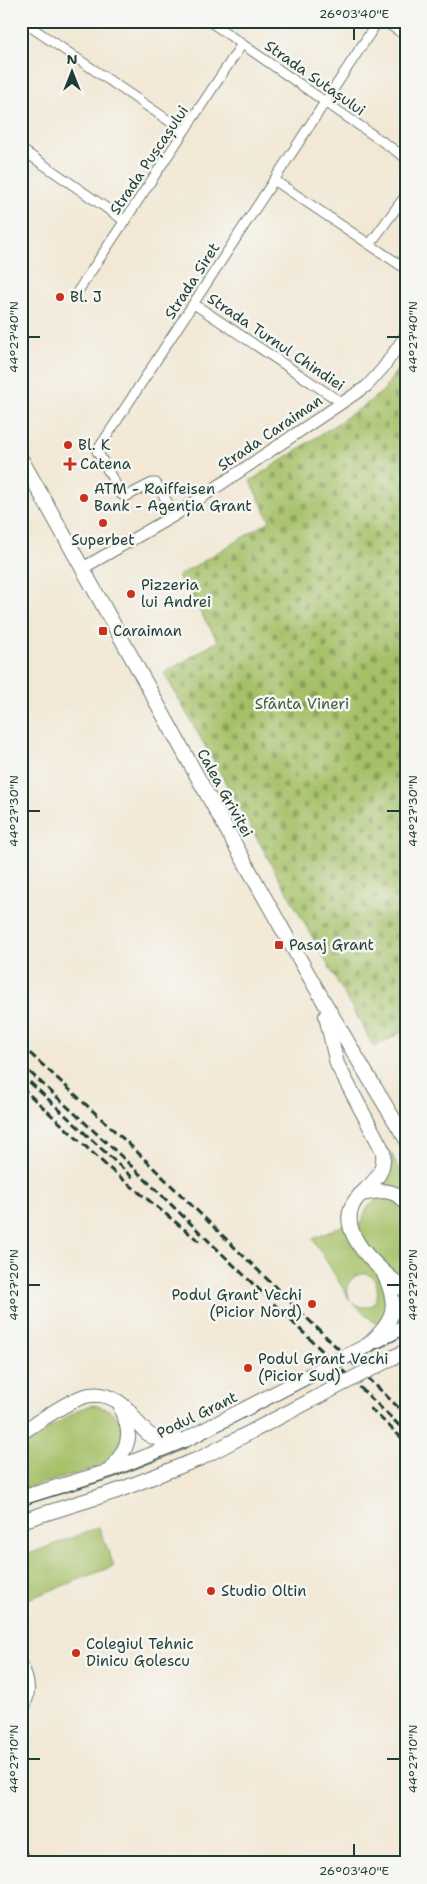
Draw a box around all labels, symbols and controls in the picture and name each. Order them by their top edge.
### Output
text: 26°03'40"E [319,6,389,22]
street label: Strada Sutașului [260,36,369,121]
north arrow [48,48,98,98]
text: N [66,50,78,68]
street label: Strada Pușcașului [105,102,194,219]
street label: Strada Siret [160,239,224,323]
place label: Bl. J [70,287,102,307]
street label: Strada Turnul Chindiei [204,289,348,395]
marker: Bl. J [54,291,66,303]
text: 44°27'40"N [6,301,22,373]
text: 44°27'40"N [405,301,421,373]
street label: Strada Caraiman [214,390,326,476]
place label: Bl. K [78,435,111,455]
marker: Bl. K [62,439,74,451]
place label: Catena [80,454,132,474]
marker: Catena [64,458,76,470]
place label: ATM - Raiffeisen Bank - Agenția Grant [94,479,252,517]
marker: ATM - Raiffeisen Bank - Agenția Grant [78,492,90,504]
marker: Superbet [97,517,109,529]
place label: Superbet [71,530,135,550]
place label: Pizzeria lui Andrei [141,575,211,612]
marker: Pizzeria lui Andrei [125,588,137,600]
place label: Caraiman [113,621,182,641]
marker: Caraiman [97,625,109,637]
park label: Sfânta Vineri [255,694,349,714]
street label: Calea Griviței [192,745,258,841]
text: 44°27'30"N [6,775,22,847]
text: 44°27'30"N [405,775,421,847]
place label: Pasaj Grant [289,935,374,955]
marker: Pasaj Grant [273,939,285,951]
text: 44°27'20"N [6,1249,22,1321]
text: 44°27'20"N [405,1249,421,1321]
place label: Podul Grant Vechi (Picior Nord) [171,1285,302,1322]
marker: Podul Grant Vechi (Picior Nord) [306,1298,318,1310]
place label: Podul Grant Vechi (Picior Sud) [258,1349,389,1386]
marker: Podul Grant Vechi (Picior Sud) [242,1362,254,1374]
street label: Podul Grant [153,1387,241,1443]
place label: Studio Oltin [221,1581,307,1601]
marker: Studio Oltin [205,1585,217,1597]
place label: Colegiul Tehnic Dinicu Golescu [86,1634,194,1671]
marker: Colegiul Tehnic Dinicu Golescu [70,1647,82,1659]
text: 44°27'10"N [6,1725,22,1793]
text: 44°27'10"N [405,1725,421,1793]
text: 26°03'40"E [319,1863,389,1879]

